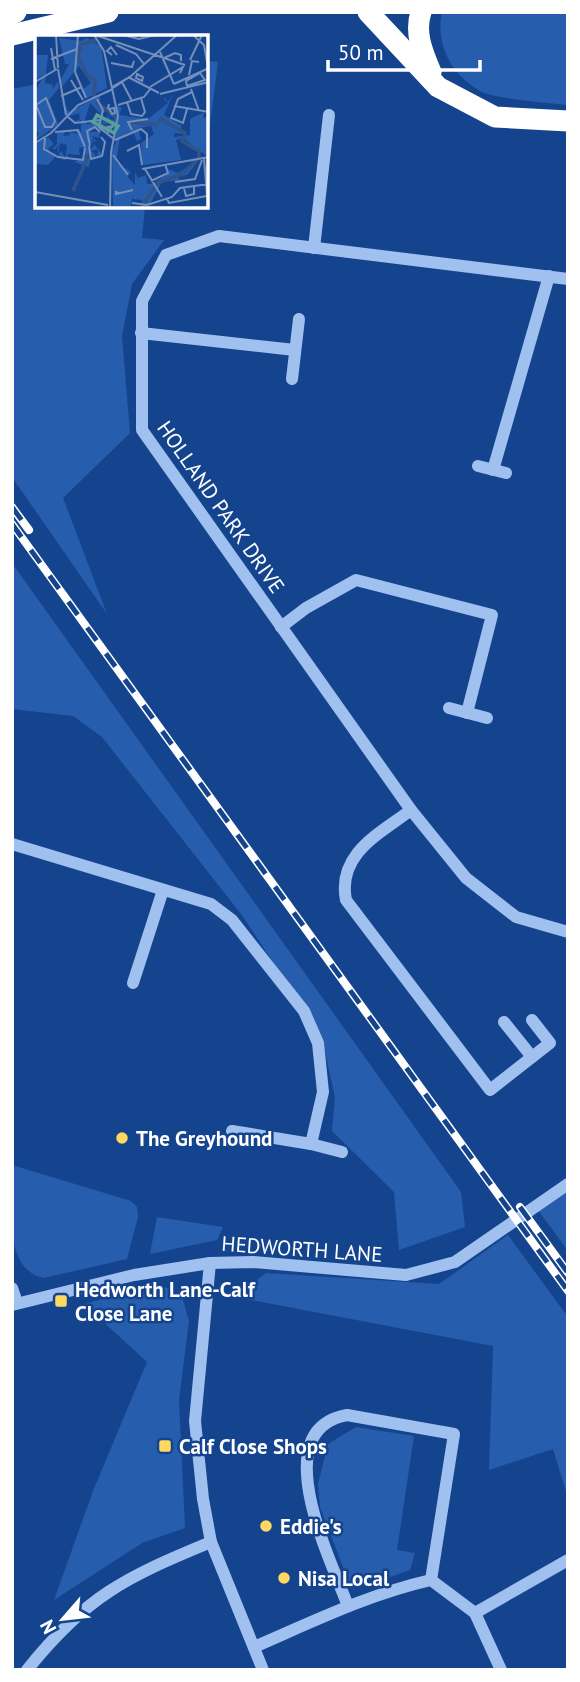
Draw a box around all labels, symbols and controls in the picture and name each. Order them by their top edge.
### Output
scale bar [328,28,480,72]
inset map [35,35,208,208]
text: 50 m [338,39,384,66]
street label: HOLLAND PARK DRIVE [151,415,291,599]
place label: The Greyhound [136,1125,272,1152]
marker: The Greyhound [114,1130,130,1146]
street label: HEDWORTH LANE [221,1230,383,1268]
place label: Hedworth Lane-Calf Close Lane [75,1276,256,1327]
marker: Hedworth Lane-Calf Close Lane [53,1293,69,1309]
place label: Calf Close Shops [179,1433,327,1460]
marker: Calf Close Shops [157,1438,173,1454]
place label: Eddie's [280,1513,342,1540]
marker: Eddie's [258,1518,274,1534]
place label: Nisa Local [298,1565,390,1592]
marker: Nisa Local [276,1570,292,1586]
north arrow [28,1584,98,1654]
text: N [34,1616,62,1638]

